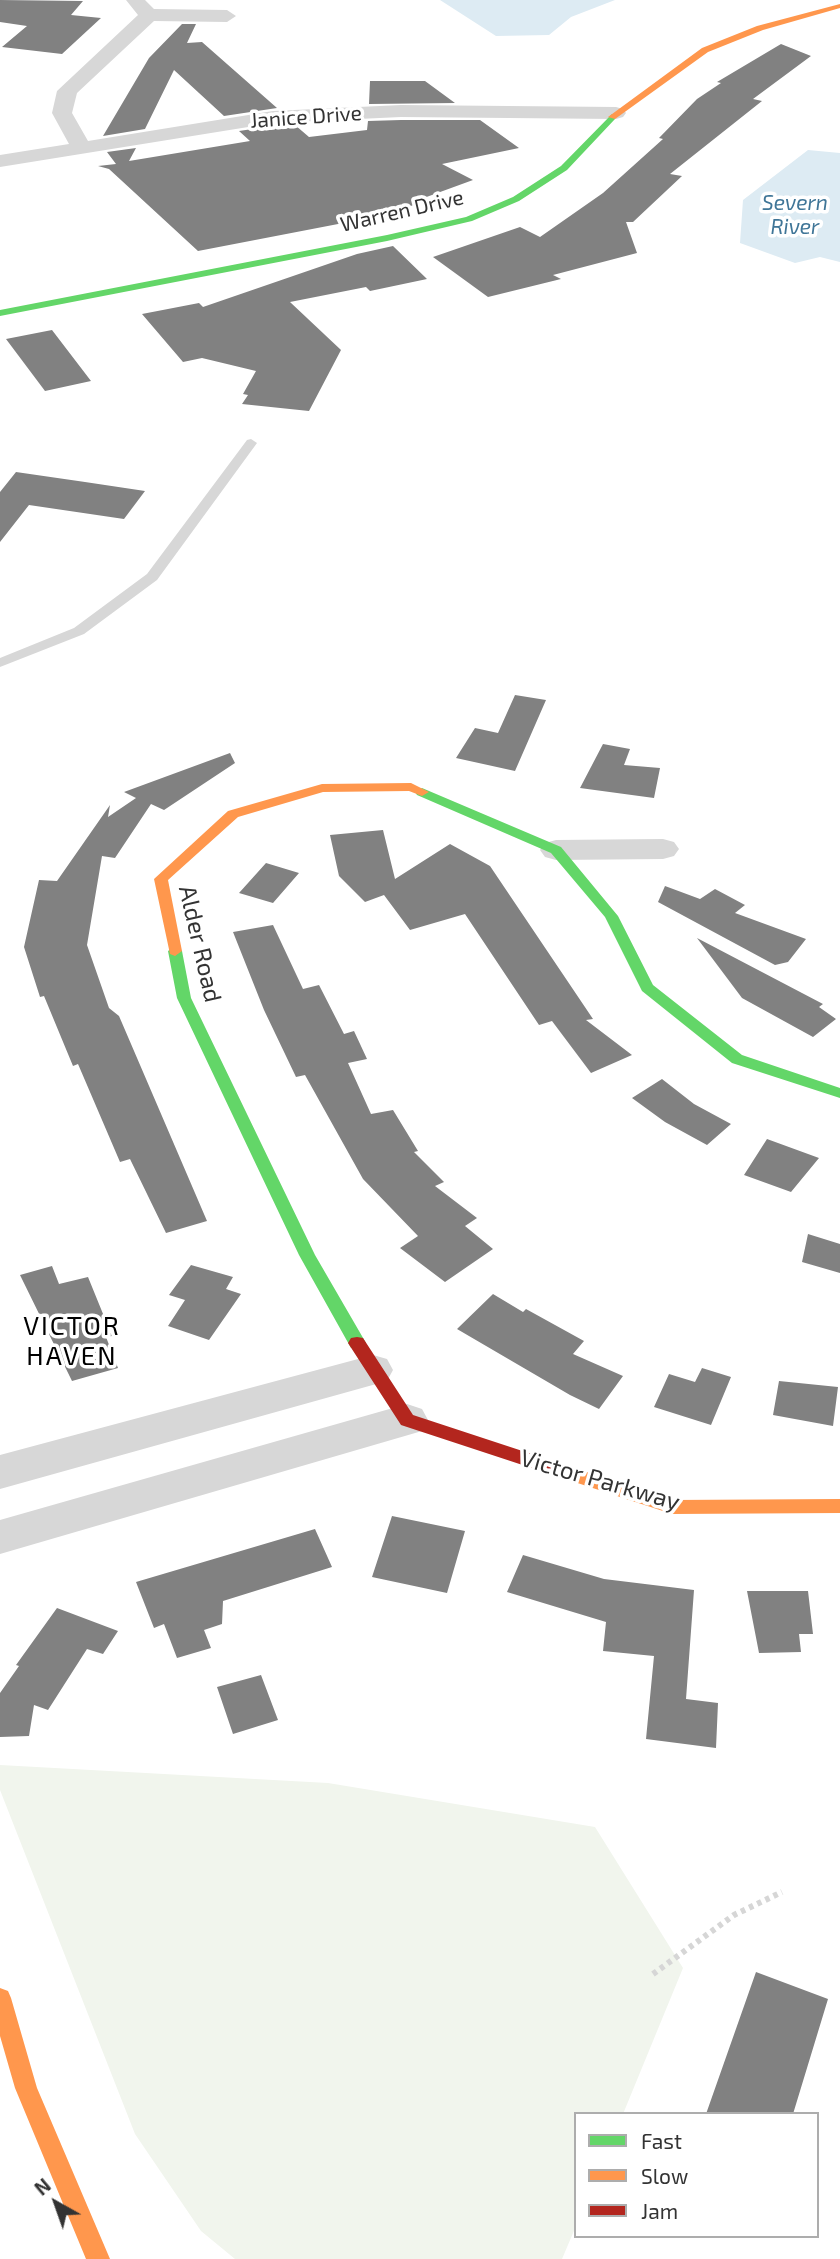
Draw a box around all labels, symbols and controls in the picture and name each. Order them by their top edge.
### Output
street label: Janice Drive [249,101,363,133]
street label: Warren Drive [338,185,466,237]
water label: Severn River [762,190,828,240]
street label: Alder Road [173,883,227,1005]
district label: VICTOR HAVEN [24,1310,120,1372]
street label: Victor Parkway [517,1443,683,1517]
legend [574,2112,819,2238]
text: Fast [641,2128,682,2153]
text: Slow [641,2163,688,2188]
north arrow [21,2168,91,2238]
text: N [30,2173,55,2200]
text: Jam [641,2198,678,2223]

